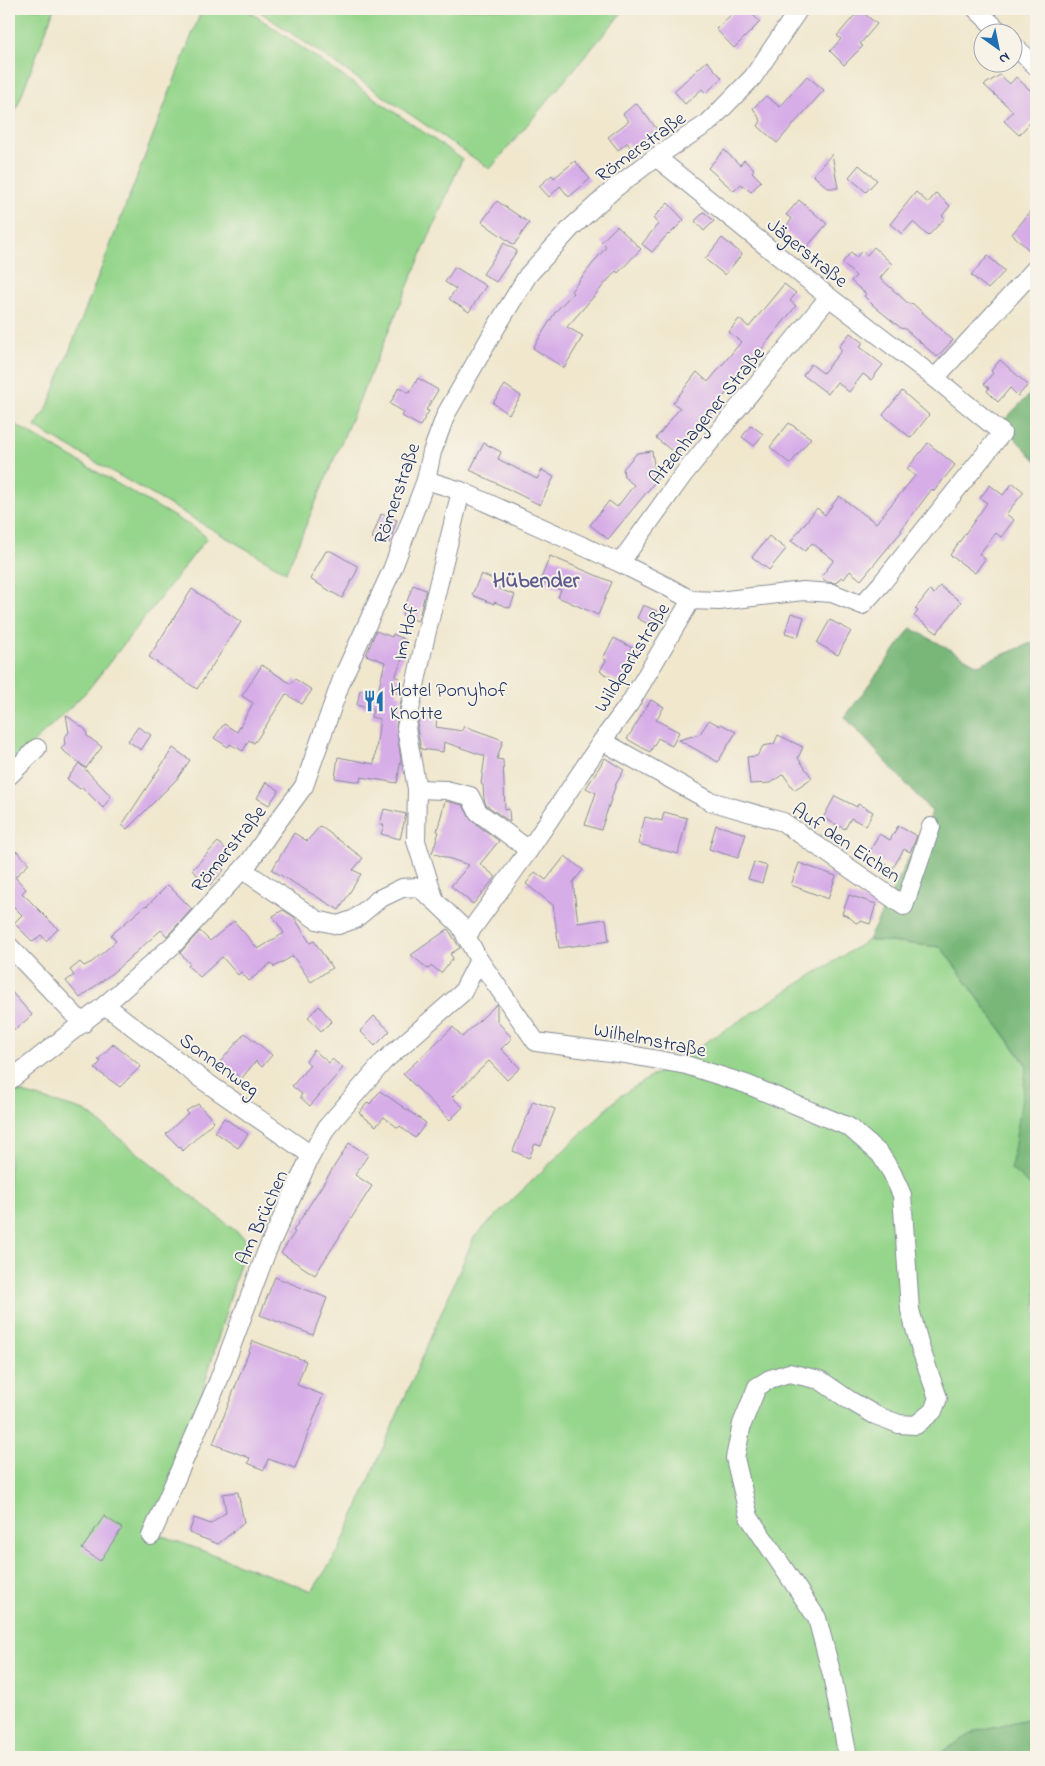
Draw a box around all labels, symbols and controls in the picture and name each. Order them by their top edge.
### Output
north arrow [972,22,1022,72]
text: N [995,46,1014,69]
street label: Römerstraße [590,105,693,191]
street label: Jägerstraße [759,212,853,297]
street label: Atzenhagener Straße [643,341,774,493]
street label: Römerstraße [367,439,429,548]
district label: Hübender [493,566,581,598]
street label: Wildparkstraße [588,598,678,719]
street label: Im Hof [387,601,428,663]
place label: Hotel Ponyhof Knotte [390,677,508,729]
restaurant icon: Hotel Ponyhof Knotte [361,688,387,714]
street label: Auf den Eichen [785,797,906,891]
street label: Römerstraße [185,799,274,900]
street label: Wilhelmstraße [591,1016,708,1067]
street label: Sonnenweg [172,1027,265,1106]
street label: Am Brüchen [229,1166,297,1270]

